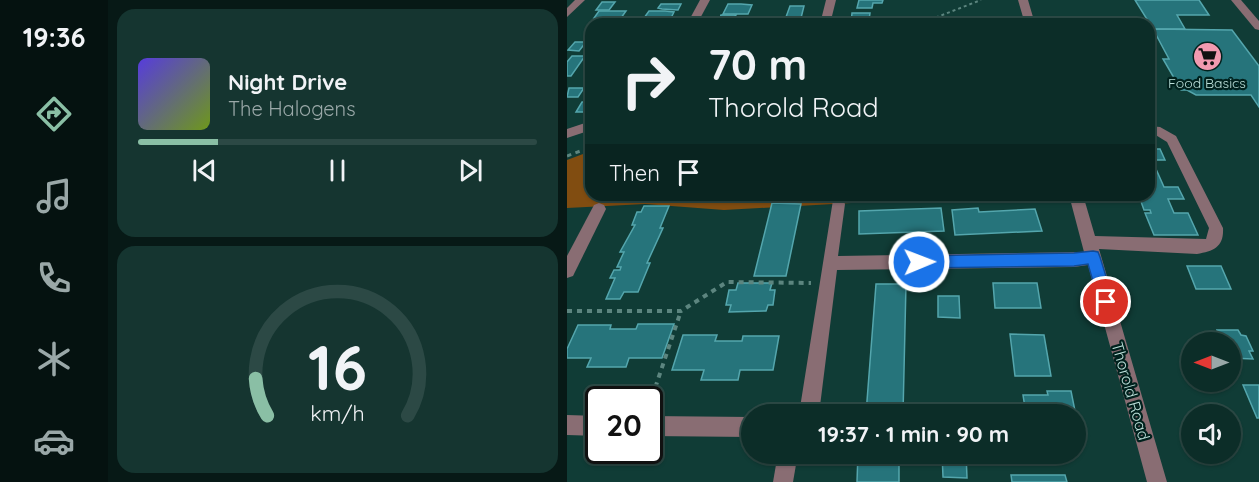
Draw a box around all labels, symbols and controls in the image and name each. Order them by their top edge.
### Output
text: 19:36 [23,20,85,54]
text: 70 m [708,38,807,91]
supermarket icon: Food Basics [1191,40,1223,72]
icon: right [609,42,687,120]
text: Night Drive [228,68,347,96]
place label: Food Basics [1168,74,1246,92]
text: Thorold Road [708,90,879,124]
icon: directions [33,93,75,135]
text: The Halogens [228,96,356,121]
icon: previous [188,154,221,187]
icon: pause [321,154,354,187]
icon: next [454,154,487,187]
icon: arrive [672,156,705,189]
text: Then [609,159,660,187]
icon: music [33,175,75,217]
position arrow [887,230,951,294]
icon: phone [33,257,75,299]
pin [1080,276,1131,327]
icon: arrive [1089,285,1122,318]
text: 16 [308,328,367,406]
north arrow [1181,332,1241,392]
map controls [1181,332,1241,464]
icon: climate [33,338,75,380]
street label: Thorold Road [1107,340,1155,442]
speed limit sign: 20 [585,386,663,464]
text: km/h [310,401,365,427]
button: sound [1181,404,1241,464]
icon: car [33,420,75,462]
text: 19:37 · 1 min · 90 m [818,420,1009,448]

